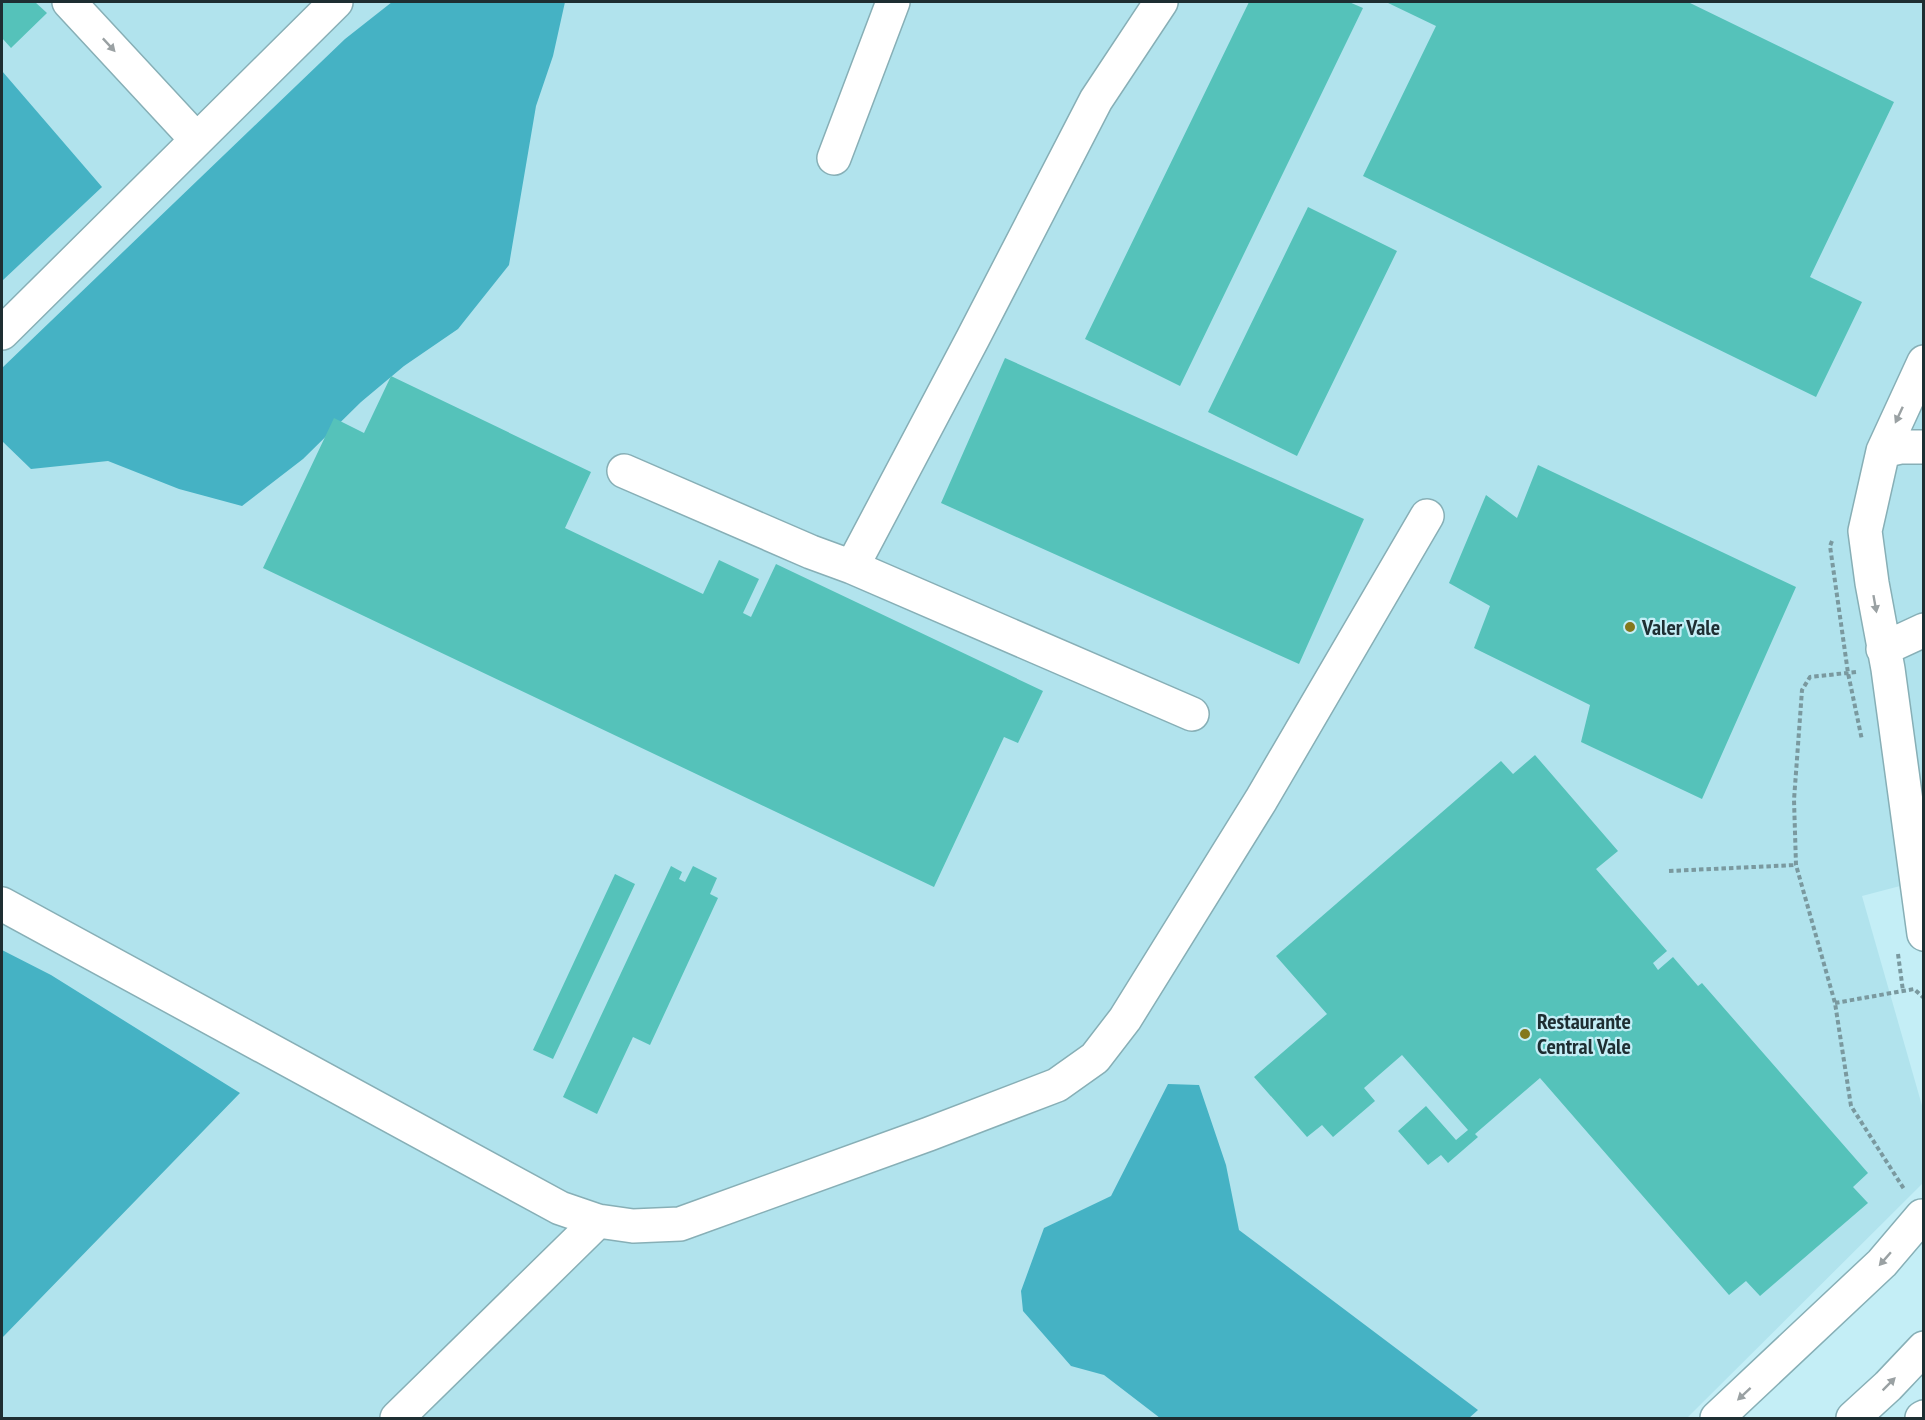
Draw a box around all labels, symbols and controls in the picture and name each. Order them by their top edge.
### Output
one-way arrow [102,37,116,52]
one-way arrow [1895,407,1904,424]
one-way arrow [1871,595,1880,614]
place label: Valer Vale [1641,613,1720,641]
marker: Valer Vale [1623,620,1637,634]
place label: Restaurante Central Vale [1537,1007,1631,1060]
marker: Restaurante Central Vale [1518,1027,1532,1041]
one-way arrow [1879,1251,1892,1266]
one-way arrow [1882,1378,1896,1392]
one-way arrow [1737,1386,1751,1400]

